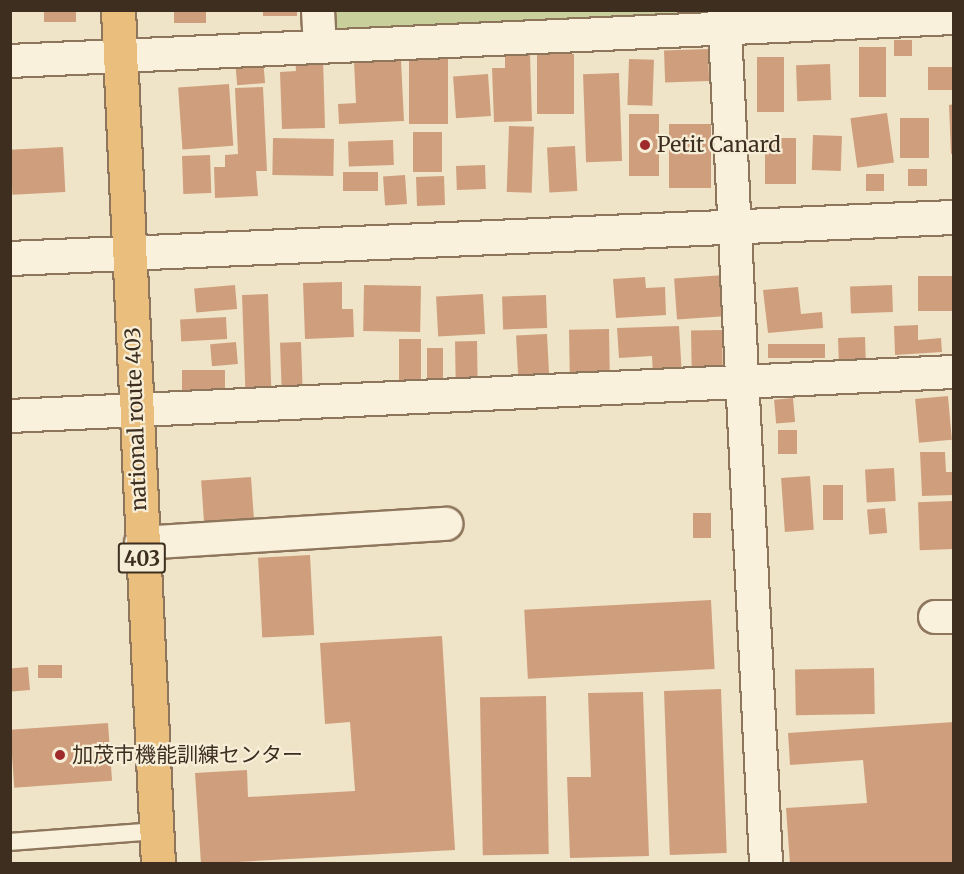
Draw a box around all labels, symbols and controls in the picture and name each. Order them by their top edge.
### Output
place label: Petit Canard [657,132,781,158]
marker: Petit Canard [638,138,652,152]
street label: national route 403 [120,326,152,512]
road number: 403 [116,541,168,575]
place label: 加茂市機能訓練センター [72,742,303,768]
marker: 加茂市機能訓練センター [53,748,67,762]

